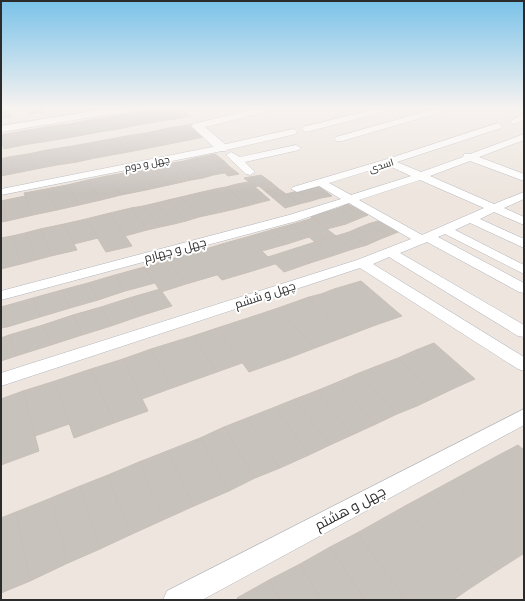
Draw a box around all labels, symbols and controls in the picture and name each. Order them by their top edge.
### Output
street label: چهل و دوم [123,153,171,175]
street label: اسدی [367,155,395,176]
street label: چهل و چهارم [142,234,208,267]
street label: چهل و ششم [232,278,298,313]
street label: چهل و هشتم [312,482,389,535]

